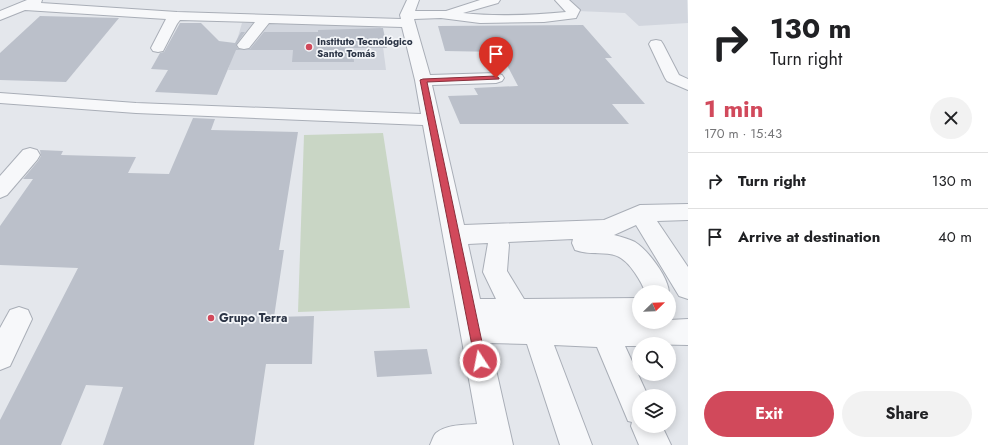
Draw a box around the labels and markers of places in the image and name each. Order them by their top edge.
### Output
place label: Instituto Tecnológico Santo Tomás [317,34,413,61]
pin [479,37,513,78]
marker: Instituto Tecnológico Santo Tomás [304,42,314,52]
place label: Grupo Terra [219,309,287,327]
marker: Grupo Terra [206,313,216,323]

